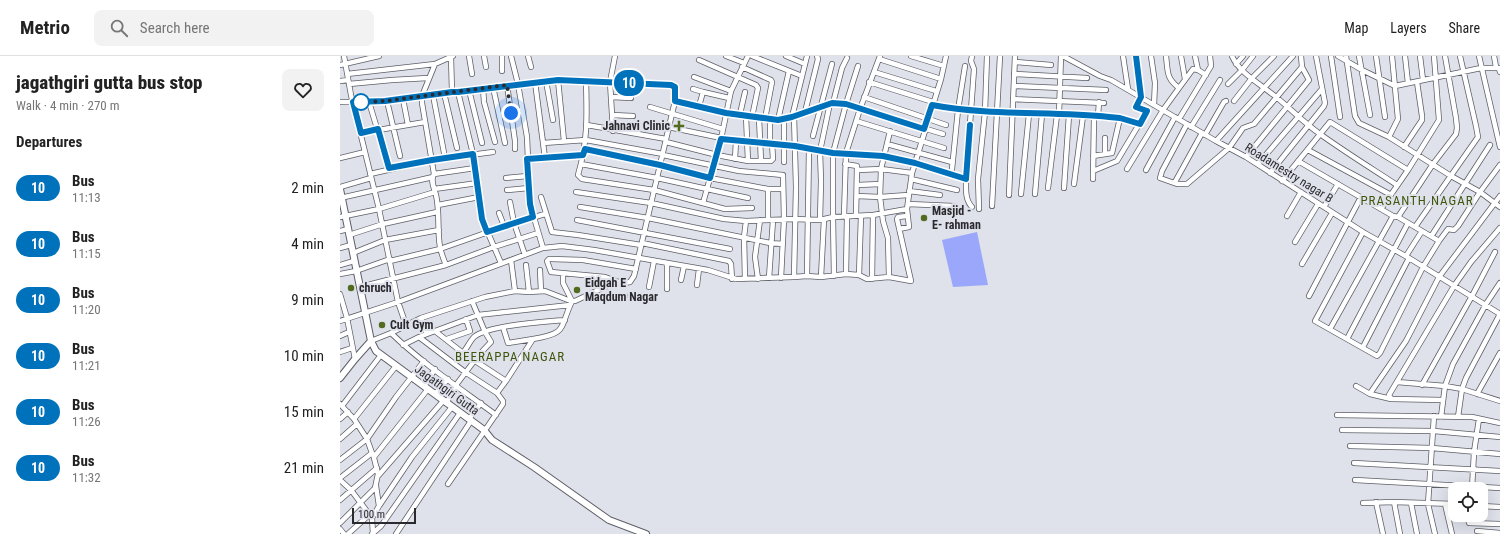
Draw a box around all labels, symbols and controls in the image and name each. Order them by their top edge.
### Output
search box [94,10,374,46]
text: Metrio [20,16,70,39]
icon: search [108,17,130,39]
text: Search here [140,19,210,37]
text: Map [1344,20,1368,36]
text: Layers [1390,20,1427,36]
text: Share [1449,20,1480,36]
button: heart [282,69,324,111]
line badge: 10 [611,70,647,96]
text: jagathgiri gutta bus stop [16,71,202,94]
text: 10 [622,75,636,91]
unlabelled marker [352,93,370,111]
text: Walk · 4 min · 270 m [16,98,120,113]
your location [501,103,521,123]
place label: Jahnavi Clinic [603,119,670,133]
marker: Jahnavi Clinic [673,120,685,132]
text: Departures [16,133,82,151]
street label: Roadamestry nagar B [1242,140,1336,206]
text: Bus [72,172,95,190]
text: 2 min [291,179,324,197]
text: 10 [31,180,45,196]
text: 11:13 [72,190,101,205]
district label: PRASANTH NAGAR [1360,193,1474,208]
place label: Masjid - E- rahman [932,204,981,232]
marker: Masjid - E- rahman [919,213,929,223]
text: Bus [72,228,95,246]
text: 4 min [291,235,324,253]
text: 10 [31,236,45,252]
text: 11:15 [72,246,101,261]
place label: Eidgah E Maqdum Nagar [585,276,658,304]
place label: chruch [359,281,392,295]
marker: chruch [346,283,356,293]
text: Bus [72,284,95,302]
marker: Eidgah E Maqdum Nagar [572,285,582,295]
text: 9 min [291,291,324,309]
text: 10 [31,292,45,308]
text: 11:20 [72,302,101,317]
place label: Cult Gym [390,318,434,332]
marker: Cult Gym [377,320,387,330]
text: Bus [72,340,95,358]
text: 10 min [284,347,324,365]
text: 10 [31,348,45,364]
district label: BEERAPPA NAGAR [455,349,565,364]
text: 11:21 [72,358,101,373]
street label: Jagathgiri Gutta [412,362,482,418]
text: Bus [72,396,95,414]
text: 15 min [284,403,324,421]
text: 10 [31,404,45,420]
text: 11:26 [72,414,101,429]
text: Bus [72,452,95,470]
text: 21 min [284,459,324,477]
text: 10 [31,460,45,476]
text: 11:32 [72,470,101,485]
map controls [1448,482,1488,522]
button: locate [1448,482,1488,522]
scale bar [352,506,416,525]
text: 100 m [358,508,385,521]

